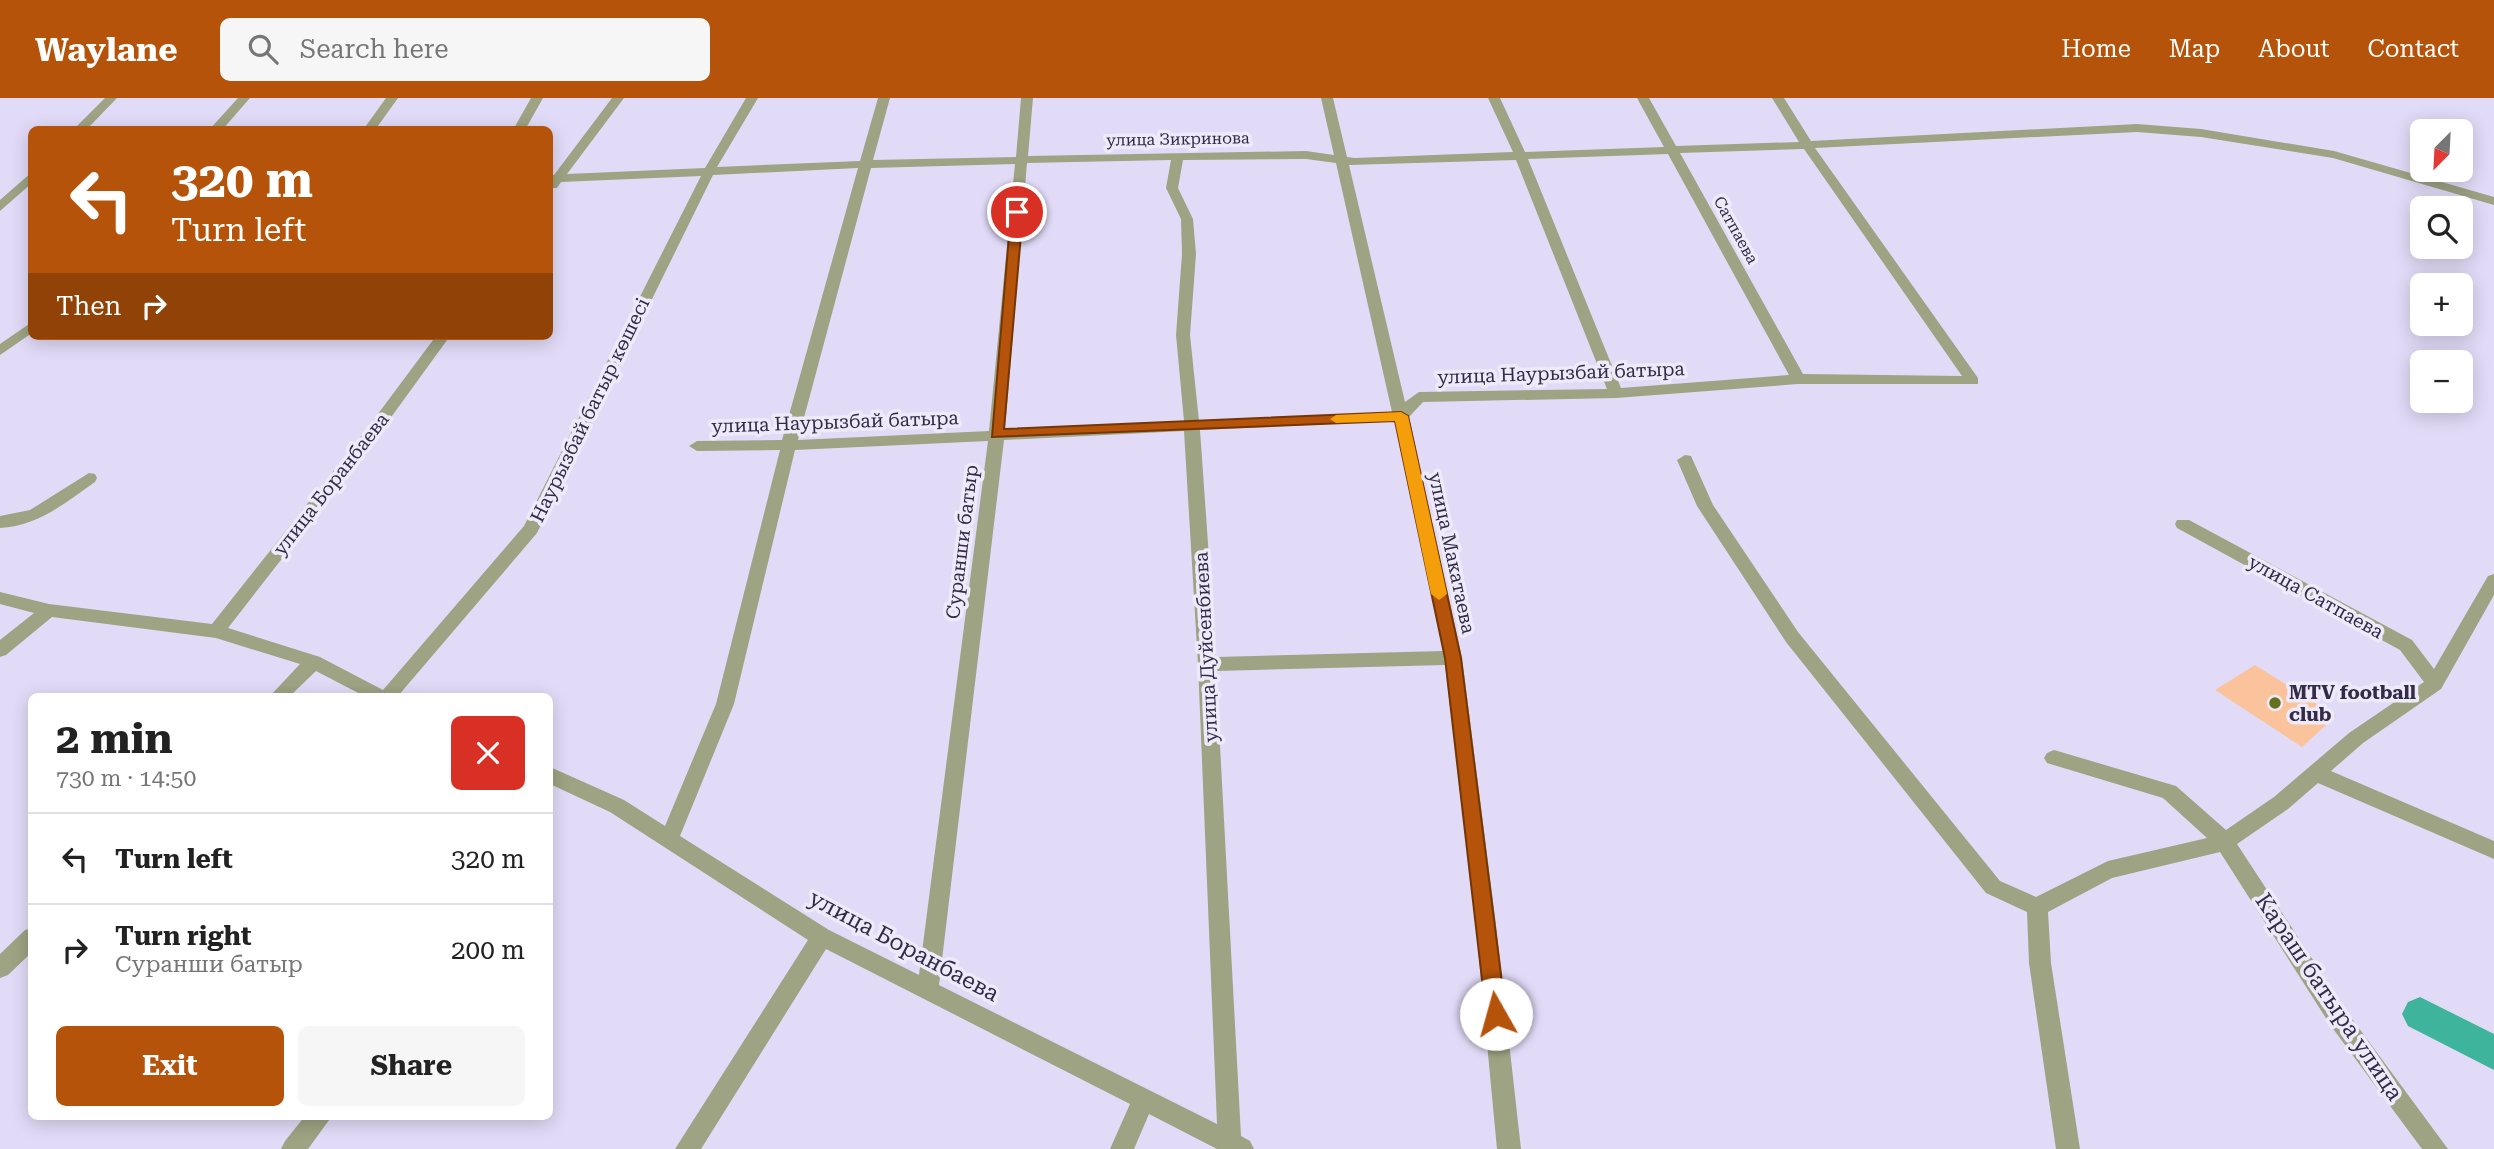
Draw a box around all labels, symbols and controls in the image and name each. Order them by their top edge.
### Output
search box [220,18,710,81]
text: Waylane [35,30,178,69]
icon: search [244,30,282,68]
text: Search here [300,34,449,64]
text: Home [2061,35,2131,63]
text: Map [2169,35,2220,63]
text: About [2258,35,2329,63]
text: Contact [2367,35,2459,63]
north arrow [2410,119,2473,182]
map controls [2410,119,2473,413]
street label: улица Зикринова [1106,128,1250,150]
text: 320 m [171,152,313,209]
icon: left [56,154,147,245]
pin [987,182,1047,242]
icon: arrive [998,193,1036,231]
street label: Сатпаева [1710,193,1762,267]
button: search [2410,196,2473,259]
text: Turn left [171,211,306,249]
button: + [2410,273,2473,336]
icon: right [135,287,173,325]
text: Then [56,291,121,321]
street label: Наурызбай батыр көшесі [526,294,654,526]
button: − [2410,350,2473,413]
street label: улица Наурызбай батыра [1437,357,1686,389]
street label: улица Наурызбай батыра [711,406,960,438]
street label: улица Боранбаева [268,408,394,560]
street label: Суранши батыр [941,464,983,620]
street label: улица Макатаева [1424,470,1480,637]
street label: улица Дуйсенбиева [1189,550,1222,743]
street label: улица Сатпаева [2244,550,2388,644]
place label: MTV football club [2289,681,2416,726]
marker: MTV football club [2267,695,2283,711]
text: 2 min [56,714,173,763]
button: close [451,716,525,790]
text: 730 m · 14:50 [56,765,196,792]
icon: left [56,840,94,878]
text: Turn left [115,844,233,874]
text: 320 m [451,844,525,874]
street label: улица Боранбаева [804,885,1004,1008]
street label: Караш батыра улица [2250,888,2409,1106]
text: Turn right [115,921,251,951]
icon: right [56,931,94,969]
text: 200 m [451,935,525,965]
text: Суранши батыр [115,951,303,978]
position arrow [1459,977,1533,1051]
button: Exit [56,1026,284,1106]
button: Share [298,1026,525,1106]

